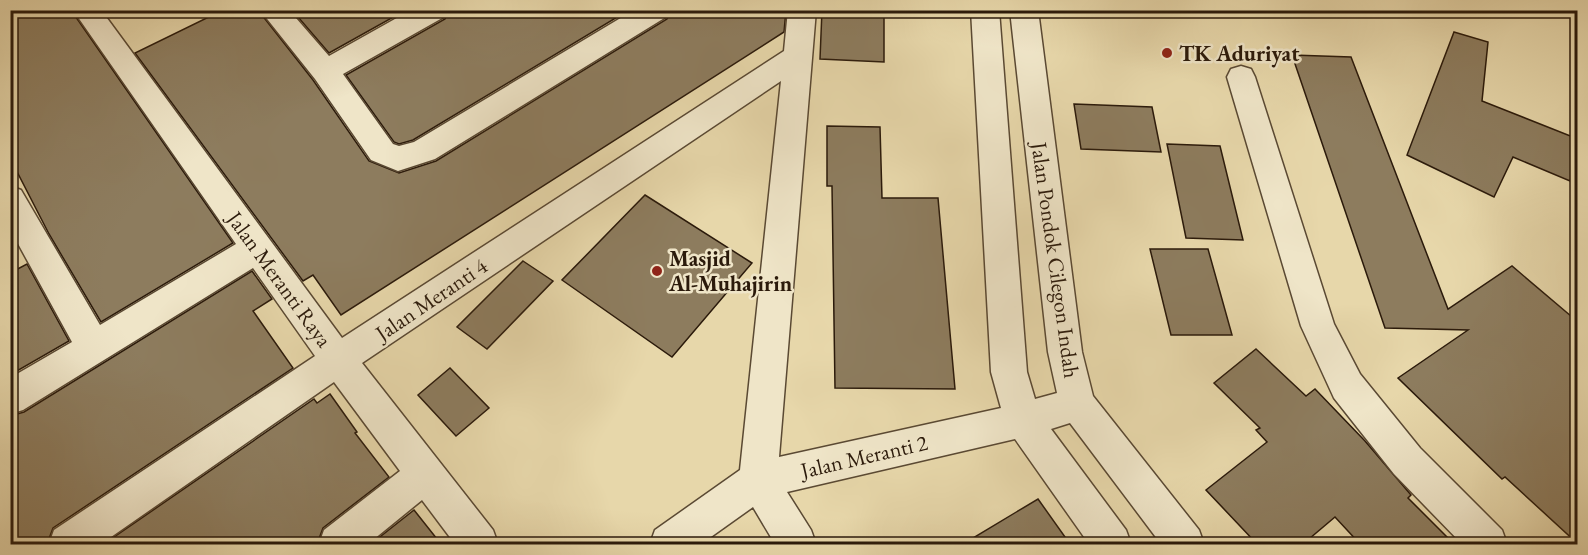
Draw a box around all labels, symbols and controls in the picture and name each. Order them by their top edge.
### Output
place label: TK Aduriyat [1179,39,1300,68]
marker: TK Aduriyat [1160,46,1174,60]
street label: Jalan Pondok Cilegon Indah [1024,138,1086,380]
street label: Jalan Meranti Raya [219,204,339,353]
place label: Masjid Al-Muhajirin [668,244,793,298]
street label: Jalan Meranti 4 [368,251,493,349]
marker: Masjid Al-Muhajirin [650,264,664,278]
street label: Jalan Meranti 2 [796,428,931,486]

